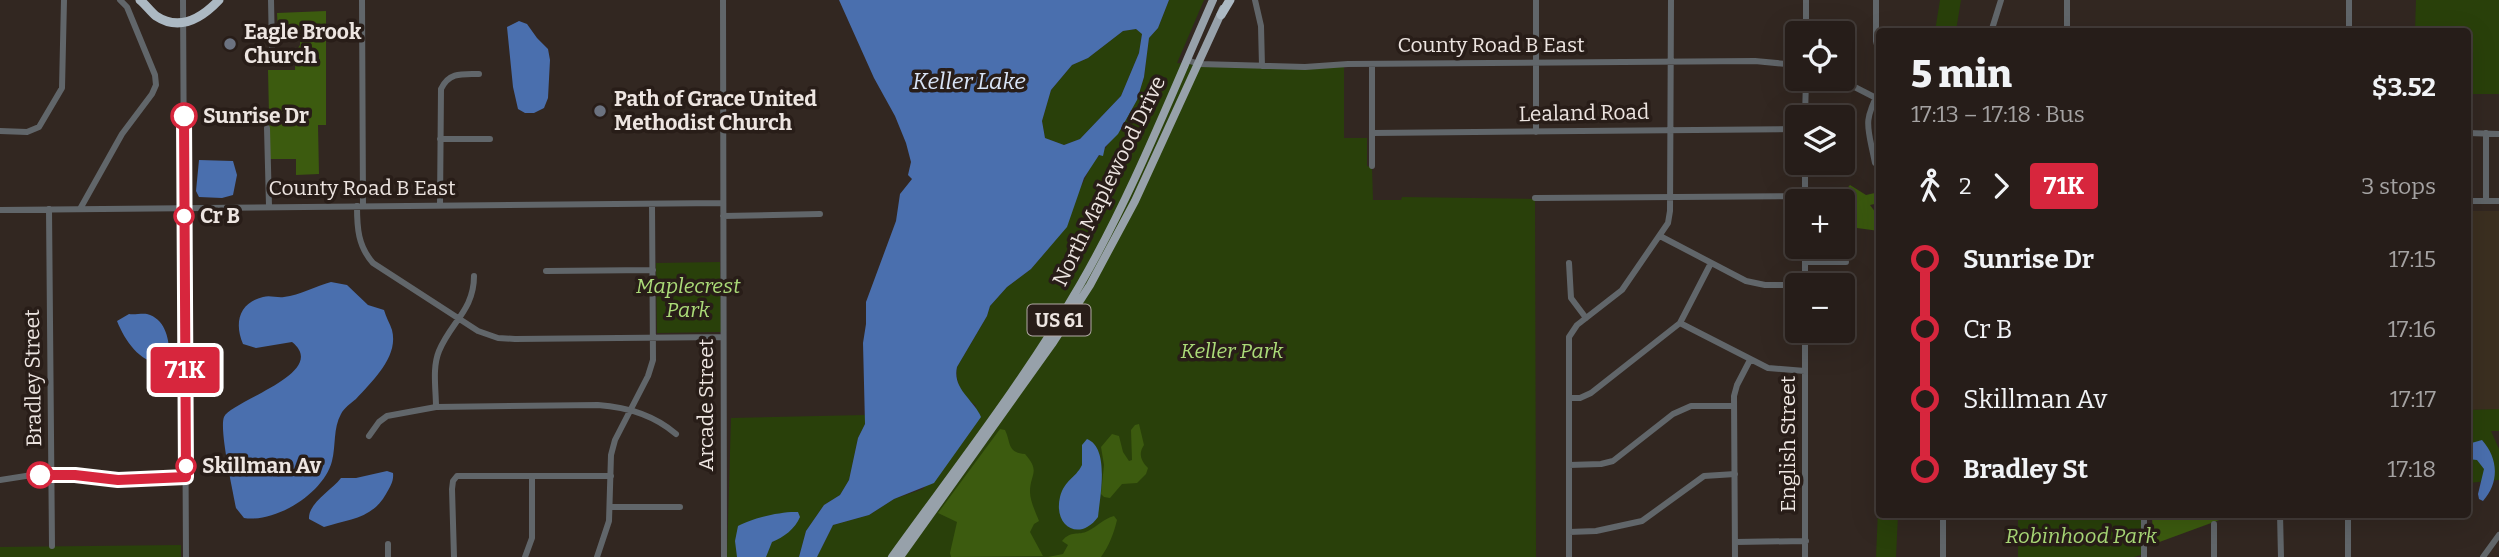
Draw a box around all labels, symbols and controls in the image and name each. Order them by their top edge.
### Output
place label: Eagle Brook Church [244,19,362,69]
map controls [1785,21,1855,343]
button: locate [1785,21,1855,91]
street label: County Road B East [1397,32,1585,58]
marker: Eagle Brook Church [222,36,238,52]
text: 5 min [1911,51,2012,97]
water label: Keller Lake [912,67,1026,95]
street label: North Maplewood Drive [1047,72,1171,290]
text: $3.52 [2372,72,2436,103]
place label: Path of Grace United Methodist Church [614,86,817,136]
street label: Lealand Road [1518,99,1650,127]
text: 17:13 – 17:18 · Bus [1911,100,2085,128]
marker: Sunrise Dr [171,103,197,129]
place label: Sunrise Dr [203,103,309,129]
marker: Path of Grace United Methodist Church [592,103,608,119]
button: layers [1785,105,1855,175]
icon: walk [1911,167,1949,205]
icon: forward [1982,167,2020,205]
text: 2 [1959,172,1972,200]
text: 71K [2044,172,2084,200]
text: 3 stops [2361,172,2436,200]
street label: County Road B East [268,175,456,201]
button: + [1785,189,1855,259]
place label: Cr B [200,203,240,229]
marker: Cr B [174,206,194,226]
text: Sunrise Dr [1963,244,2094,275]
text: 17:15 [2389,245,2436,273]
park label: Maplecrest Park [636,273,741,323]
button: − [1785,273,1855,343]
road number: US 61 [1028,304,1090,336]
street label: Bradley Street [19,309,47,447]
text: Cr B [1963,314,2012,345]
text: 17:16 [2388,315,2436,343]
street label: Arcade Street [693,338,719,471]
park label: Keller Park [1181,338,1284,364]
line badge: 71K [145,347,225,393]
text: 71K [165,356,205,384]
street label: English Street [1775,375,1801,512]
text: Skillman Av [1963,384,2107,415]
text: 17:17 [2390,385,2436,413]
place label: Skillman Av [202,453,322,479]
text: Bradley St [1963,454,2088,485]
text: 17:18 [2387,455,2436,483]
marker: Skillman Av [176,456,196,476]
unlabelled marker [27,462,53,488]
park label: Robinhood Park [2005,523,2157,549]

